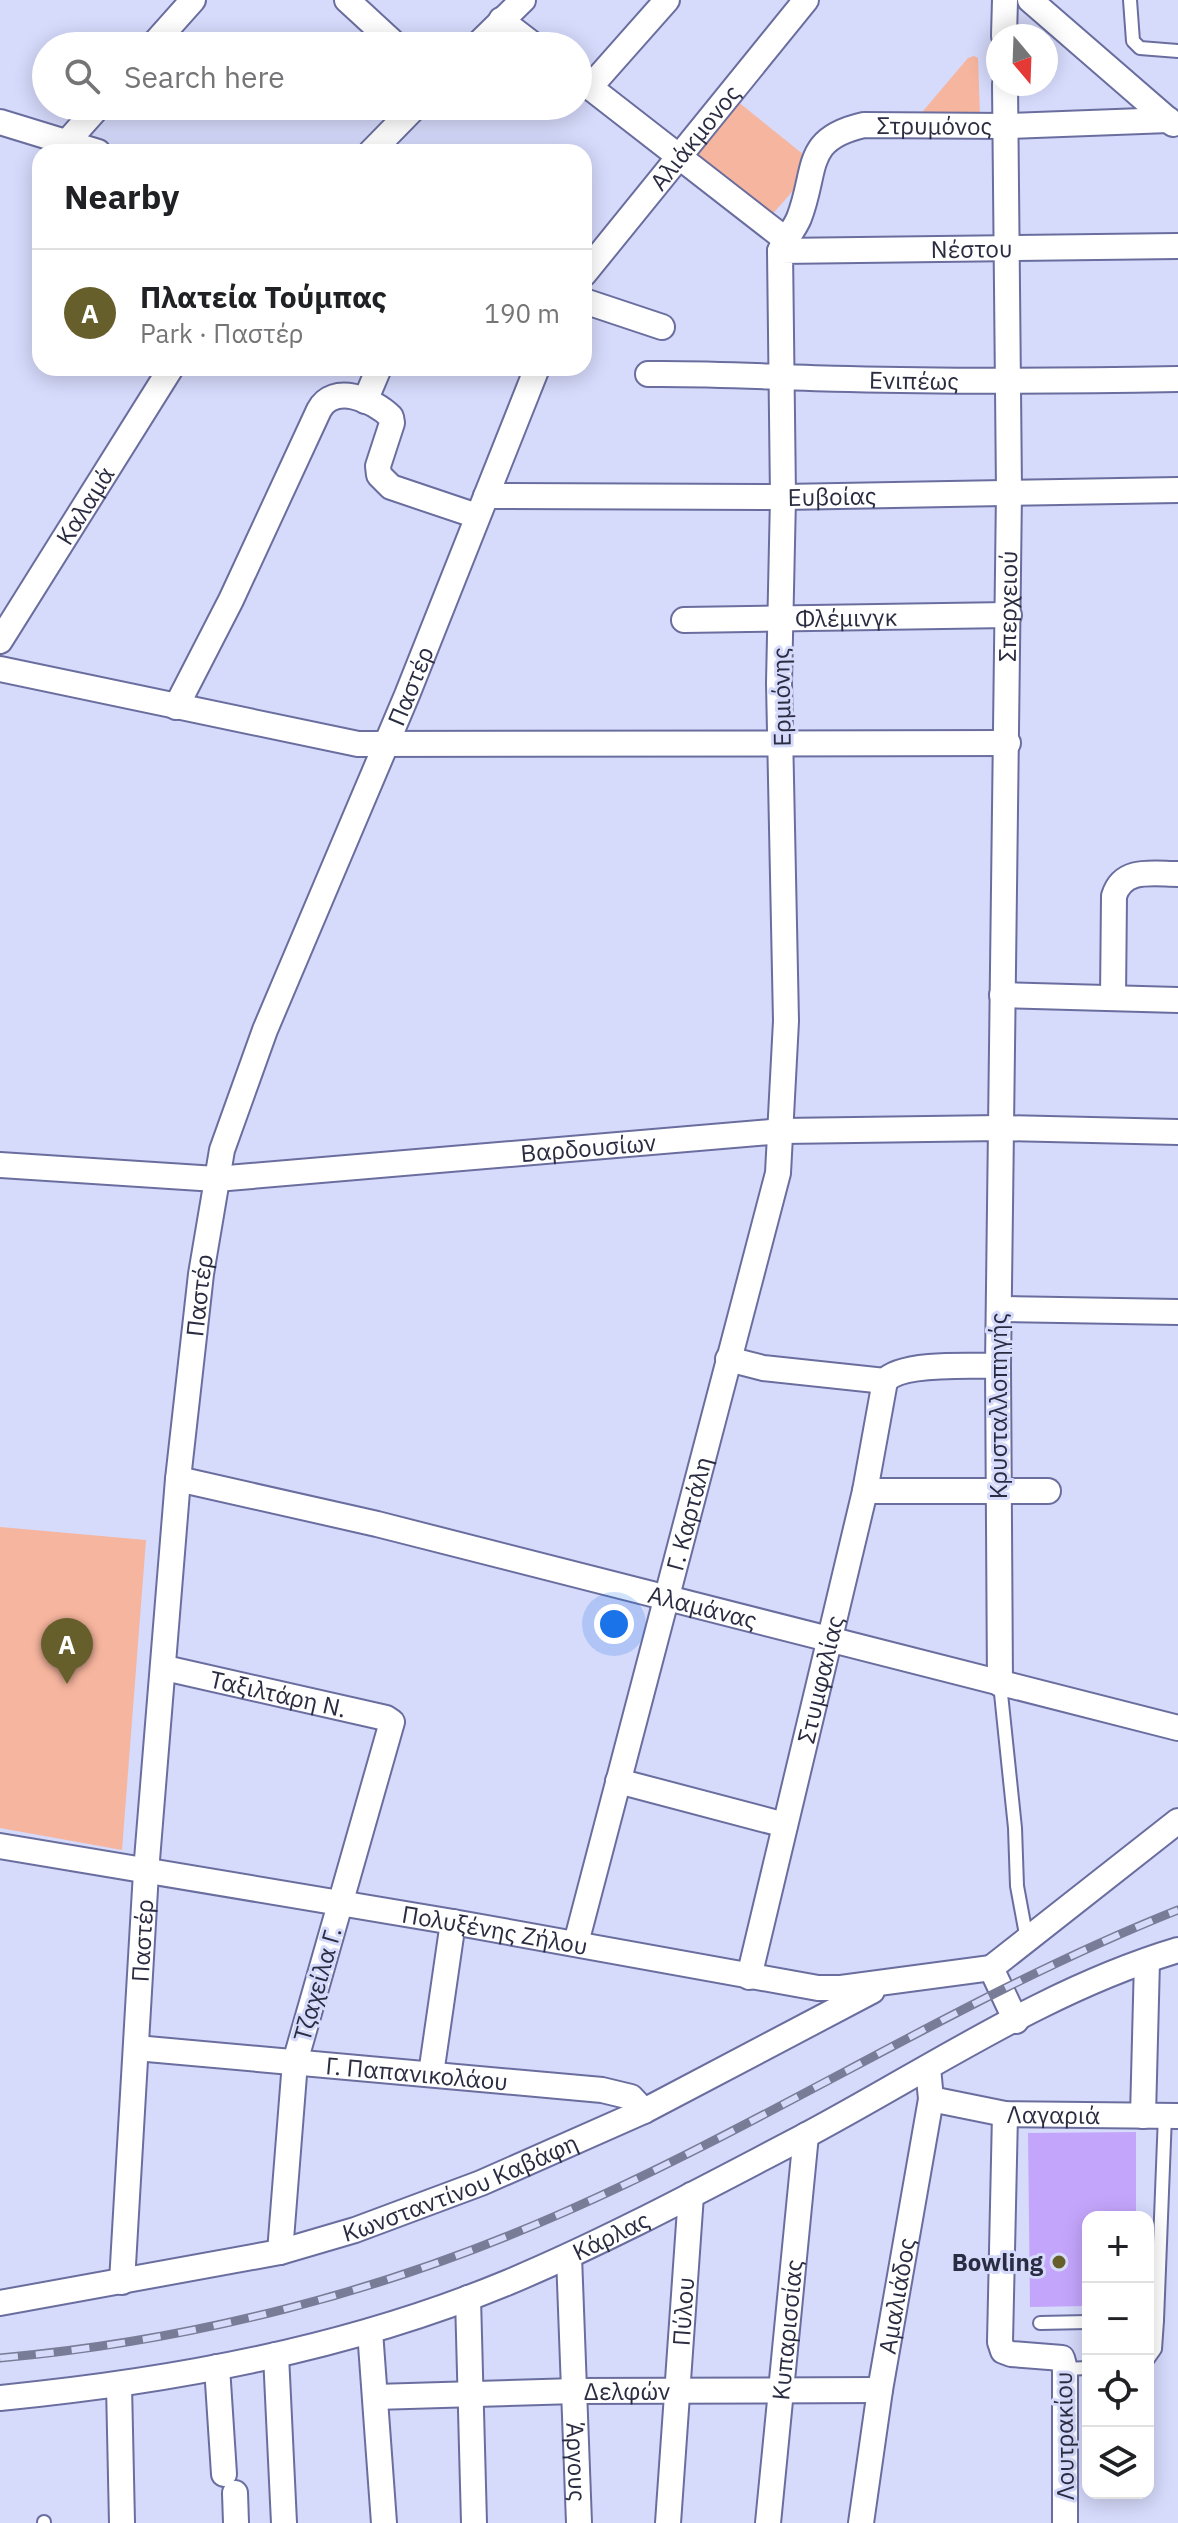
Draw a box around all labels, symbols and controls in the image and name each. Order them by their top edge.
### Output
north arrow [986,24,1058,96]
search box [32,32,592,120]
icon: search [60,54,104,98]
text: Search here [124,57,285,96]
street label: Αλιάκμονος [642,78,747,197]
street label: Στρυμόνος [876,109,992,142]
text: Nearby [64,174,179,218]
street label: Νέστου [930,232,1013,265]
text: Πλατεία Τούμπας [140,277,387,316]
text: A [81,296,99,330]
text: 190 m [484,296,560,330]
text: Park · Παστέρ [140,316,303,350]
street label: Ενιπέως [869,364,959,397]
street label: Καλαμά [48,460,122,551]
street label: Ευβοίας [787,479,877,513]
street label: Σπερχειού [991,550,1024,662]
street label: Φλέμινγκ [795,601,898,634]
street label: Παστέρ [380,642,441,731]
street label: Ερμιόνης [764,647,798,747]
street label: Βαρδουσίων [519,1126,657,1169]
street label: Παστέρ [178,1251,220,1338]
street label: Κρυσταλλοπηγής [982,1313,1014,1499]
street label: Γ. Καρτάλη [658,1453,719,1574]
street label: Αλαμάνας [645,1578,760,1636]
your location [594,1604,634,1644]
street label: Στυμφαλίας [789,1612,851,1746]
pin: A [41,1618,93,1684]
street label: Ταξιλτάρη Ν. [207,1663,350,1725]
street label: Παστέρ [124,1898,160,1983]
street label: Πολυξένης Ζήλου [400,1898,590,1962]
street label: Τζαχείλα Γ. [285,1923,349,2045]
street label: Γ. Παπανικολάου [324,2049,509,2097]
street label: Λαγαριά [1006,2098,1101,2131]
street label: Κωνσταντίνου Καβάφη [339,2126,583,2249]
street label: Κάρλας [567,2203,655,2268]
map controls [1082,2211,1154,2499]
button: + [1082,2211,1154,2283]
street label: Αμαλιάδος [871,2235,922,2356]
place label: Bowling [952,2246,1044,2278]
marker: Bowling [1050,2253,1068,2271]
street label: Κυπαρισσίας [764,2258,810,2402]
street label: Πύλου [664,2276,701,2347]
button: − [1082,2283,1154,2355]
button: locate [1082,2355,1154,2427]
street label: Λουτρακίου [1047,2371,1081,2501]
street label: Δελφών [583,2375,670,2407]
street label: Άργους [559,2422,594,2502]
button: layers [1082,2427,1154,2499]

